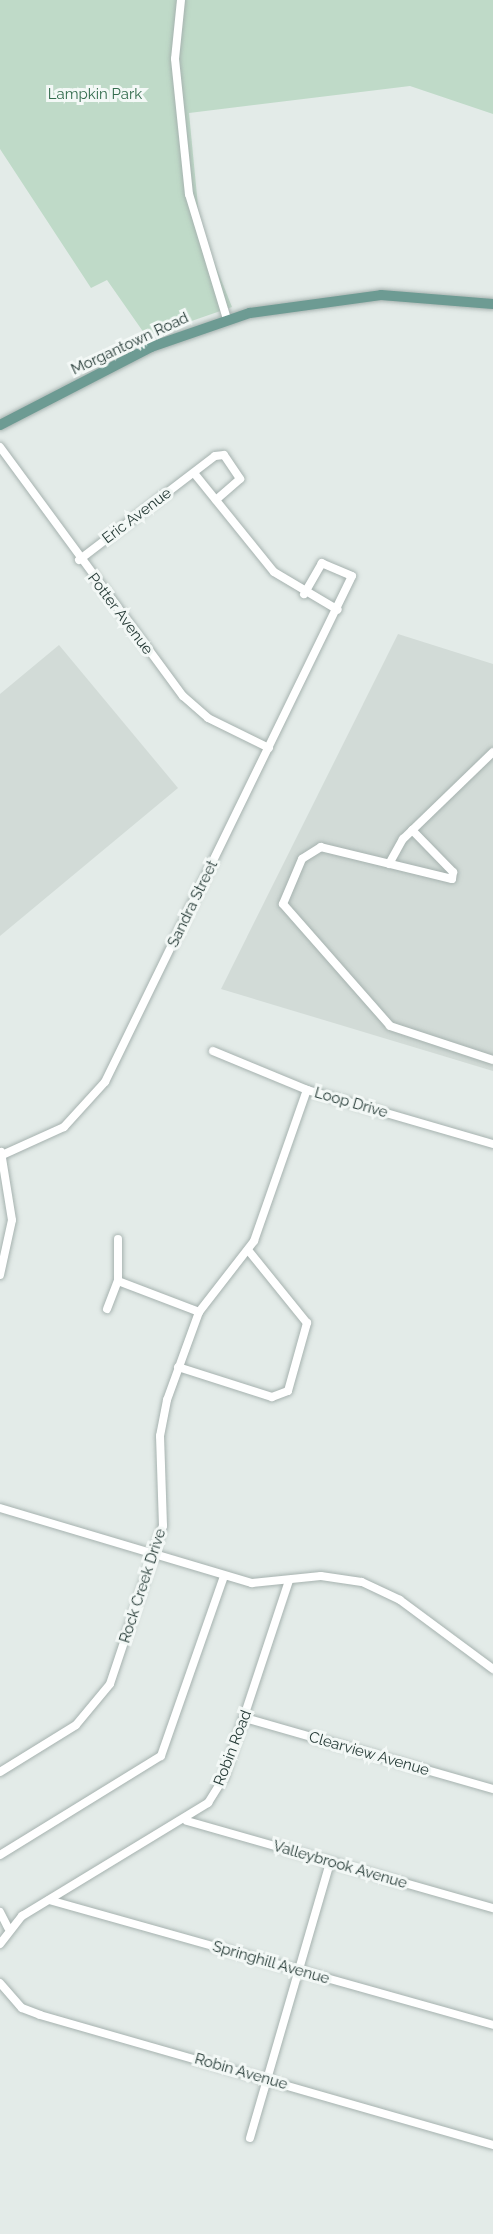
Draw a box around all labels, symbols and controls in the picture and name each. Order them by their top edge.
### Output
park label: Lampkin Park [48,86,142,104]
street label: Morgantown Road [68,309,192,379]
street label: Eric Avenue [99,484,175,548]
street label: Potter Avenue [83,569,157,659]
street label: Sandra Street [164,858,222,950]
street label: Loop Drive [312,1084,390,1122]
street label: Rock Creek Drive [116,1527,170,1645]
street label: Robin Road [210,1708,256,1788]
street label: Clearview Avenue [306,1728,432,1780]
street label: Valleybrook Avenue [271,1837,409,1893]
street label: Springhill Avenue [210,1938,332,1988]
street label: Robin Avenue [192,2050,290,2094]

